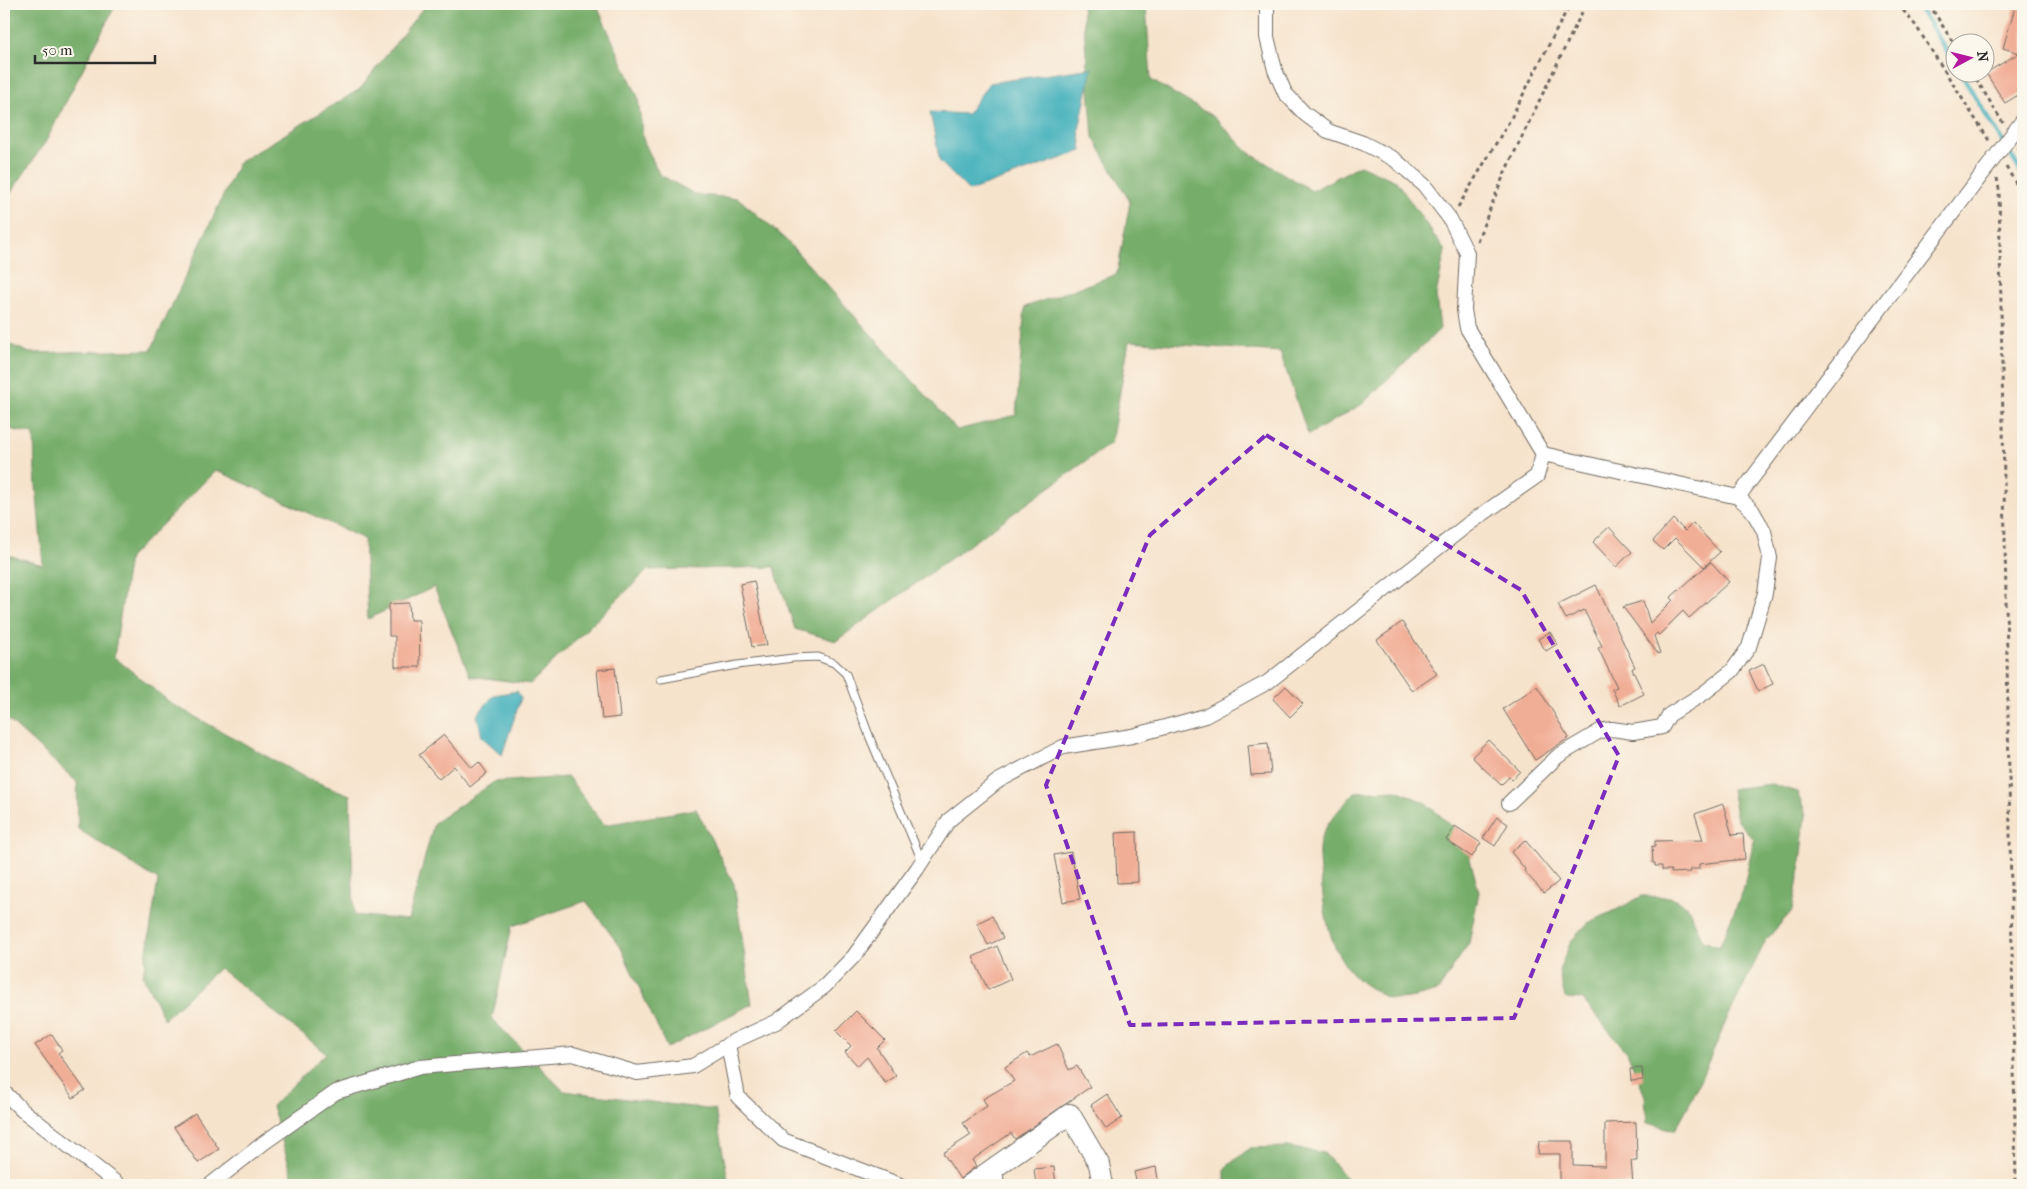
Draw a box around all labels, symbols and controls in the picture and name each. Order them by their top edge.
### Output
scale bar [35,32,155,64]
north arrow [1944,32,1994,82]
text: 50 m [42,41,73,59]
text: N [1973,50,1992,63]

